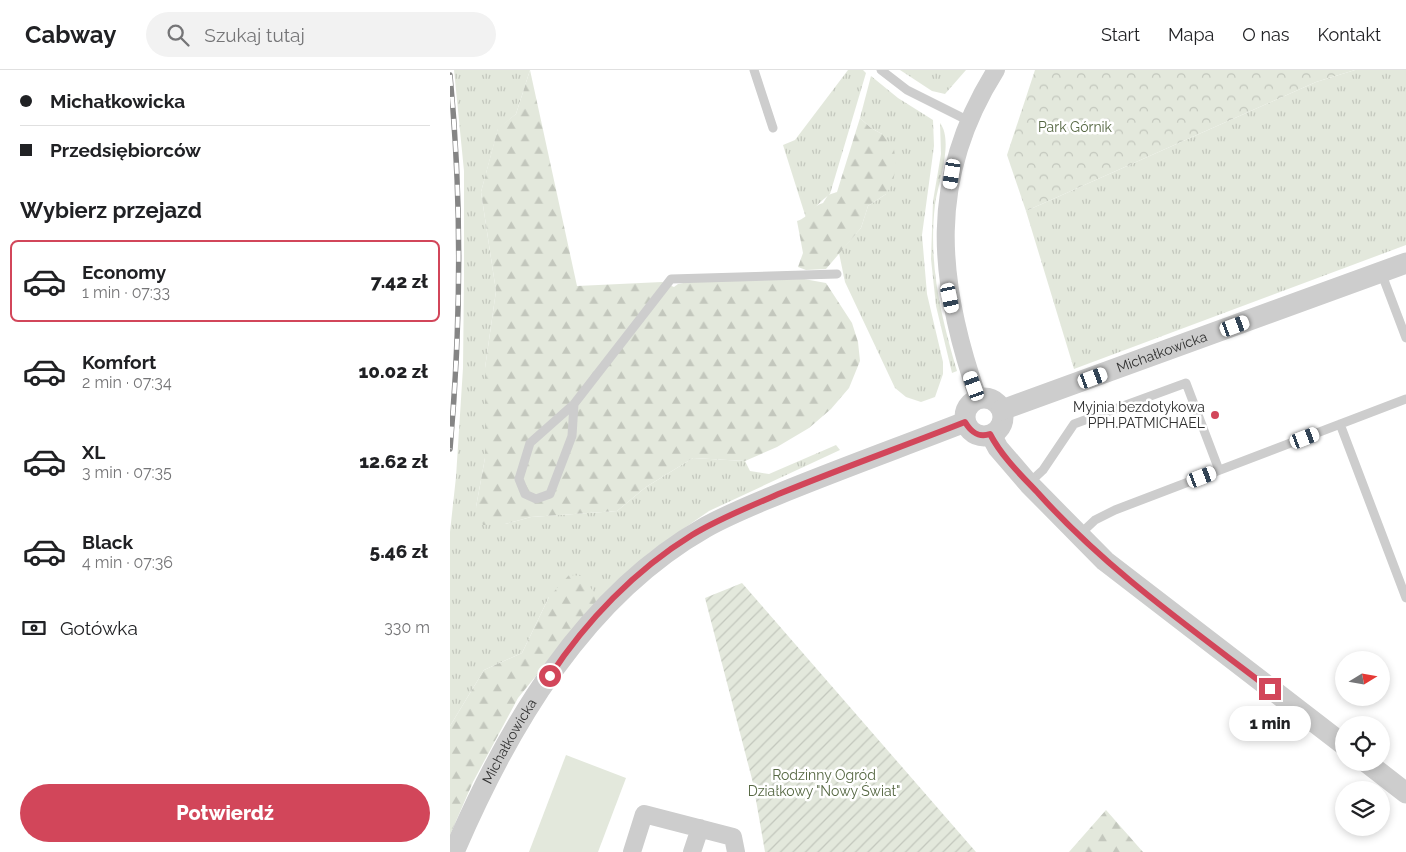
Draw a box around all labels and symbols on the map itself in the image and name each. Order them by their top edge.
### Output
park label: Park Górnik [1038,119,1113,135]
car [942,158,961,190]
car [939,282,960,314]
car [1218,314,1251,338]
street label: Michałkowicka [1114,328,1209,376]
car [1076,366,1109,390]
car [961,369,986,403]
place label: Myjnia bezdotykowa PPH.PATMICHAEL [1073,399,1205,431]
marker: Myjnia bezdotykowa PPH.PATMICHAEL [1209,409,1221,421]
car [1288,426,1321,450]
car [1185,465,1218,489]
north arrow [1335,651,1390,706]
route start [539,665,561,687]
route end [1259,678,1281,700]
street label: Michałkowicka [479,696,540,786]
callout: 1 min [1229,706,1311,742]
park label: Rodzinny Ogród Działkowy "Nowy Świat" [748,767,900,799]

